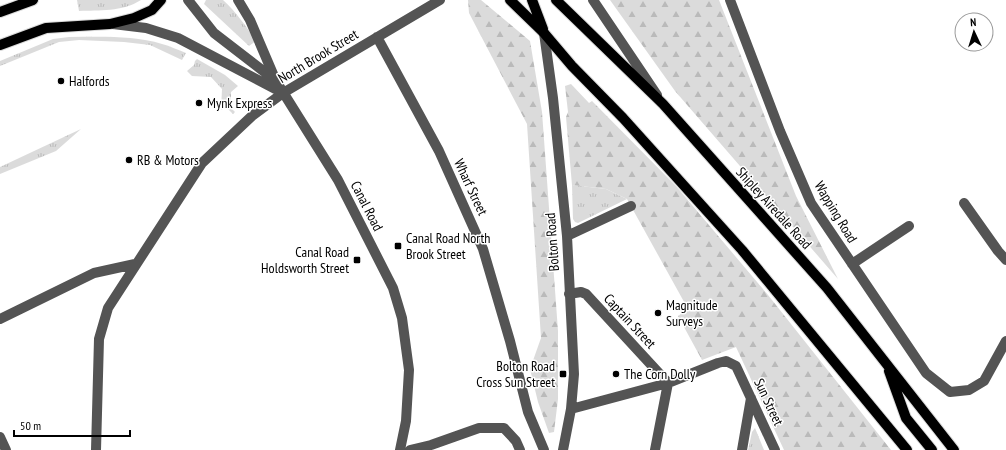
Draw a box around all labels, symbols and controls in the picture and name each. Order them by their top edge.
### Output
north arrow [954,12,994,52]
text: N [970,15,977,29]
street label: North Brook Street [275,25,361,87]
place label: Halfords [69,72,110,90]
marker: Halfords [56,76,66,86]
place label: Mynk Express [207,94,273,112]
marker: Mynk Express [194,98,204,108]
place label: RB & Motors [137,151,199,169]
marker: RB & Motors [124,155,134,165]
street label: Wharf Street [450,156,492,218]
street label: Shipley Airedale Road [732,163,816,253]
street label: Canal Road [347,178,387,234]
street label: Wapping Road [811,178,861,246]
street label: Bolton Road [541,212,563,272]
place label: Canal Road North Brook Street [406,229,490,263]
marker: Canal Road North Brook Street [393,241,403,251]
place label: Canal Road Holdsworth Street [261,243,349,277]
marker: Canal Road Holdsworth Street [352,255,362,265]
street label: Captain Street [600,290,660,352]
place label: Magnitude Surveys [666,296,718,330]
marker: Magnitude Surveys [653,308,663,318]
place label: Bolton Road Cross Sun Street [476,357,555,391]
place label: The Corn Dolly [624,365,696,383]
marker: Bolton Road Cross Sun Street [558,369,568,379]
marker: The Corn Dolly [611,369,621,379]
street label: Sun Street [750,375,788,429]
scale bar [14,412,130,438]
text: 50 m [20,418,41,433]

